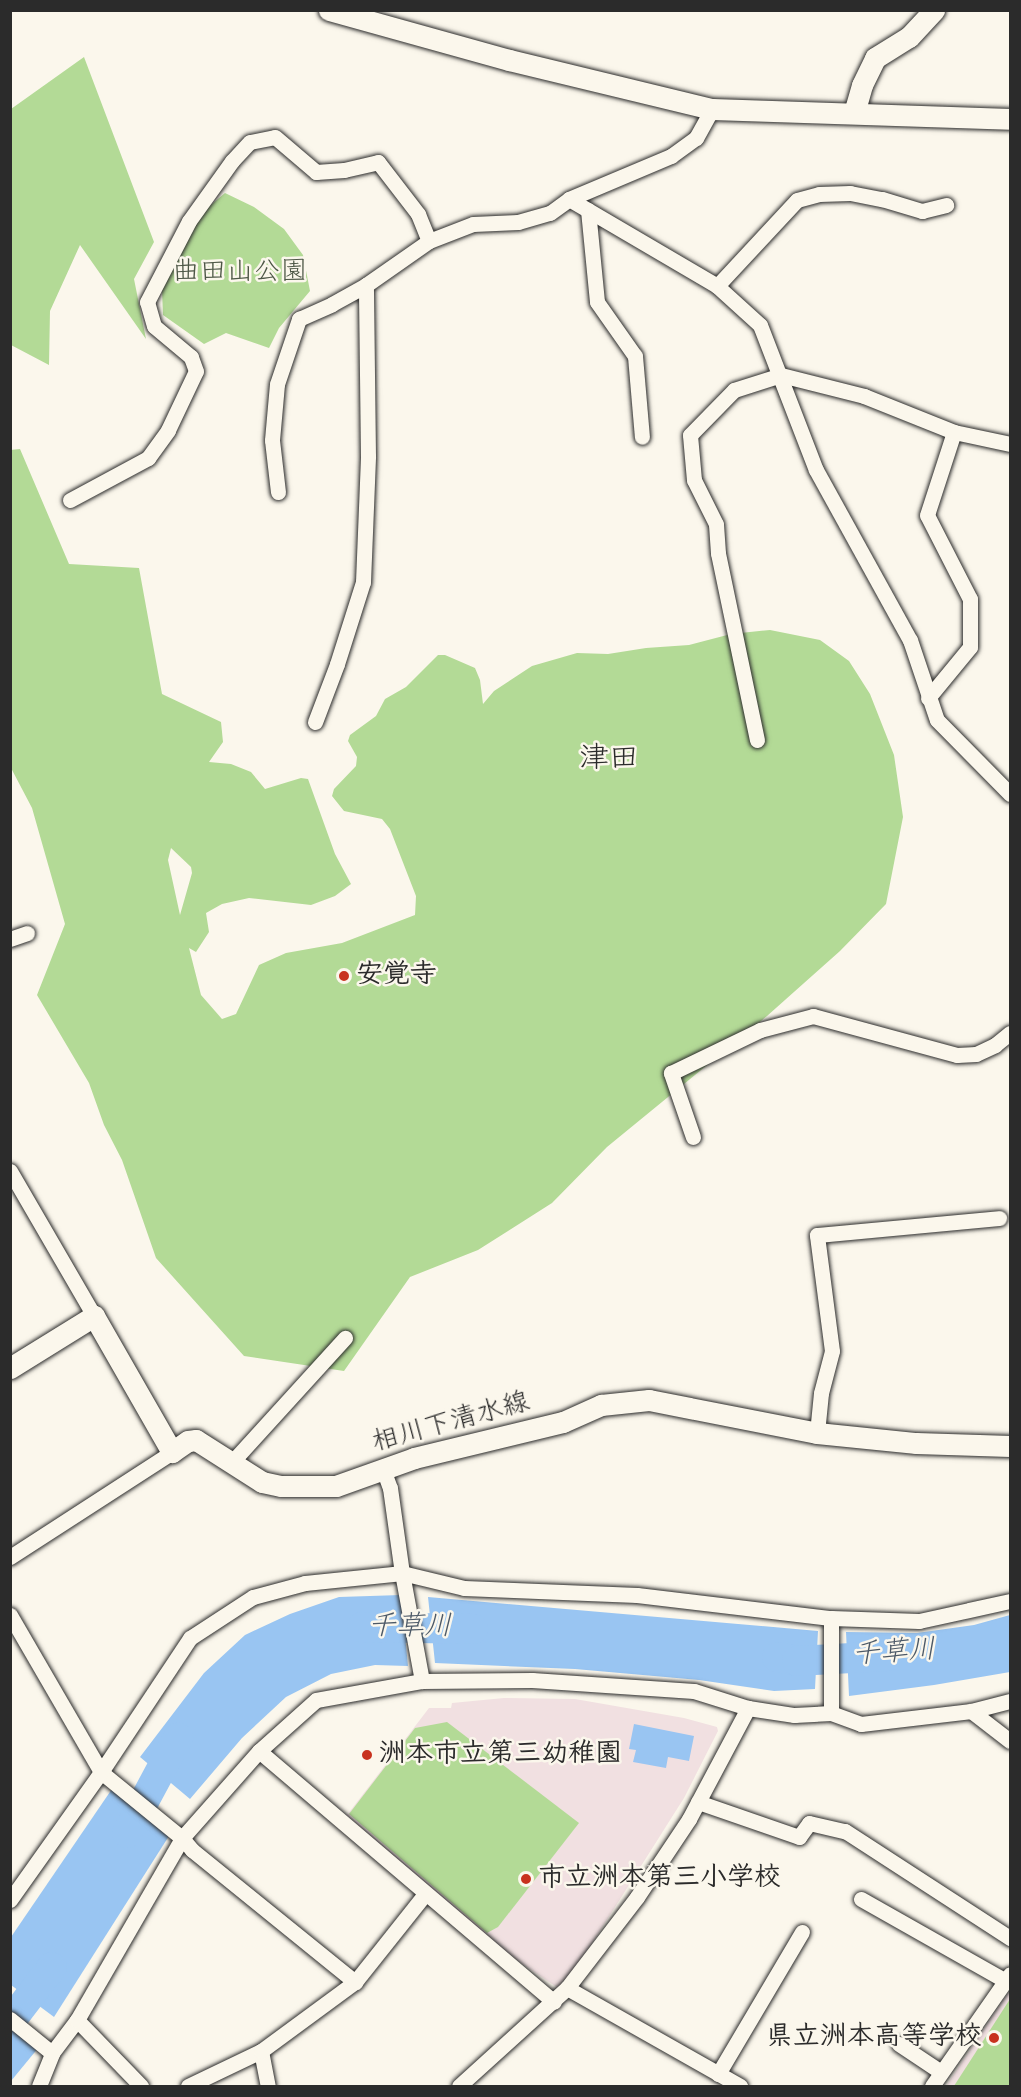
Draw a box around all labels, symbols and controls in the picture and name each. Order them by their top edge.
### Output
park label: 曲田山公園 [173,257,307,289]
district label: 津田 [579,742,639,778]
place label: 安覚寺 [356,960,437,992]
marker: 安覚寺 [337,969,351,983]
street label: 相川下清水線 [369,1386,533,1460]
water label: 千草川 [368,1611,452,1645]
water label: 千草川 [851,1634,937,1674]
place label: 洲本市立第三幼稚園 [379,1739,622,1771]
marker: 洲本市立第三幼稚園 [360,1748,374,1762]
place label: 市立洲本第三小学校 [538,1863,781,1895]
marker: 市立洲本第三小学校 [519,1872,533,1886]
place label: 県立洲本高等学校 [766,2022,982,2054]
marker: 県立洲本高等学校 [987,2031,1001,2045]

